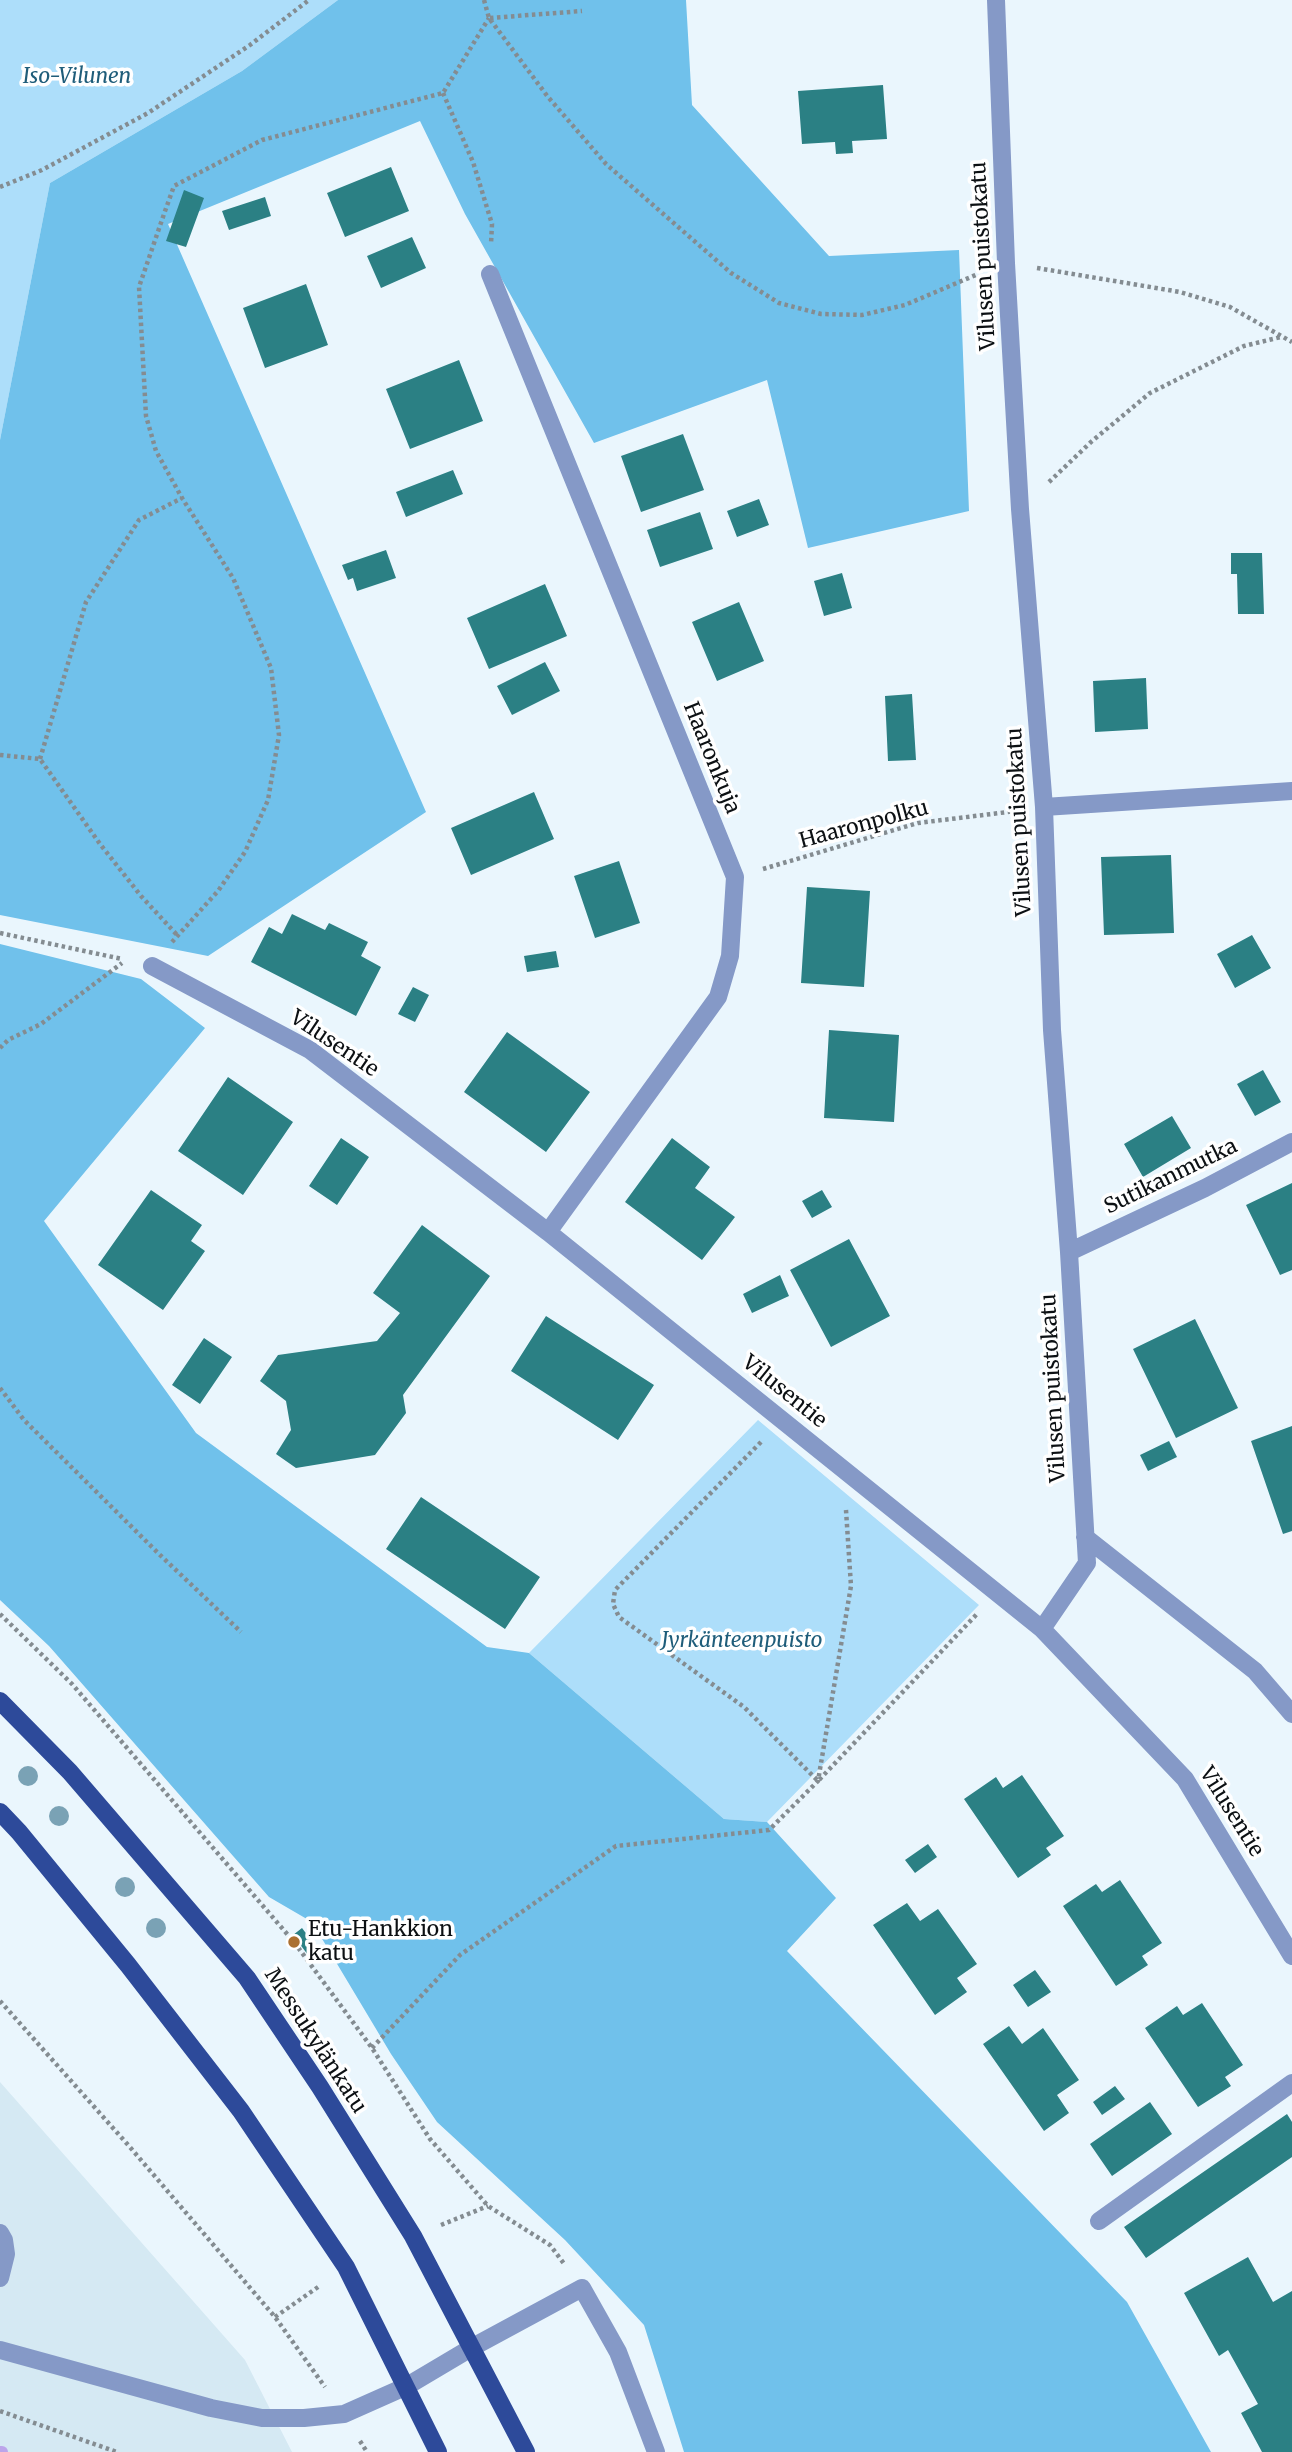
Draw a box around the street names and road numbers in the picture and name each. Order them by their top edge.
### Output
street label: Vilusen puistokatu [966,161,1002,351]
street label: Haaronkuja [677,699,745,817]
street label: Vilusen puistokatu [1002,727,1038,917]
street label: Haaronpolku [797,796,931,854]
street label: Vilusentie [285,1005,383,1083]
street label: Sutikanmutka [1100,1134,1242,1220]
street label: Vilusen puistokatu [1036,1293,1072,1483]
street label: Vilusentie [737,1350,831,1434]
street label: Vilusentie [1194,1763,1268,1861]
street label: Messukylänkatu [259,1964,371,2118]

